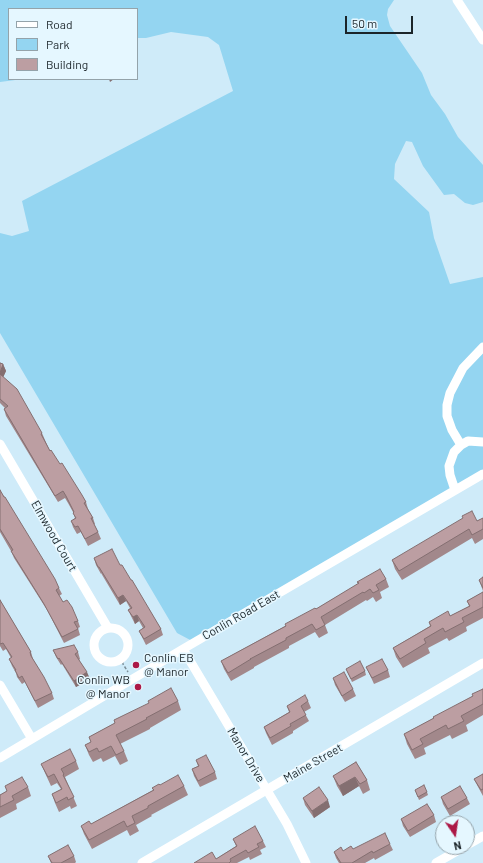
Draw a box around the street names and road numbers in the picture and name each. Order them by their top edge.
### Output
street label: Elmwood Court [28,498,80,574]
street label: Conlin Road East [200,587,282,643]
street label: Manor Drive [224,725,268,785]
street label: Maine Street [281,740,345,786]

